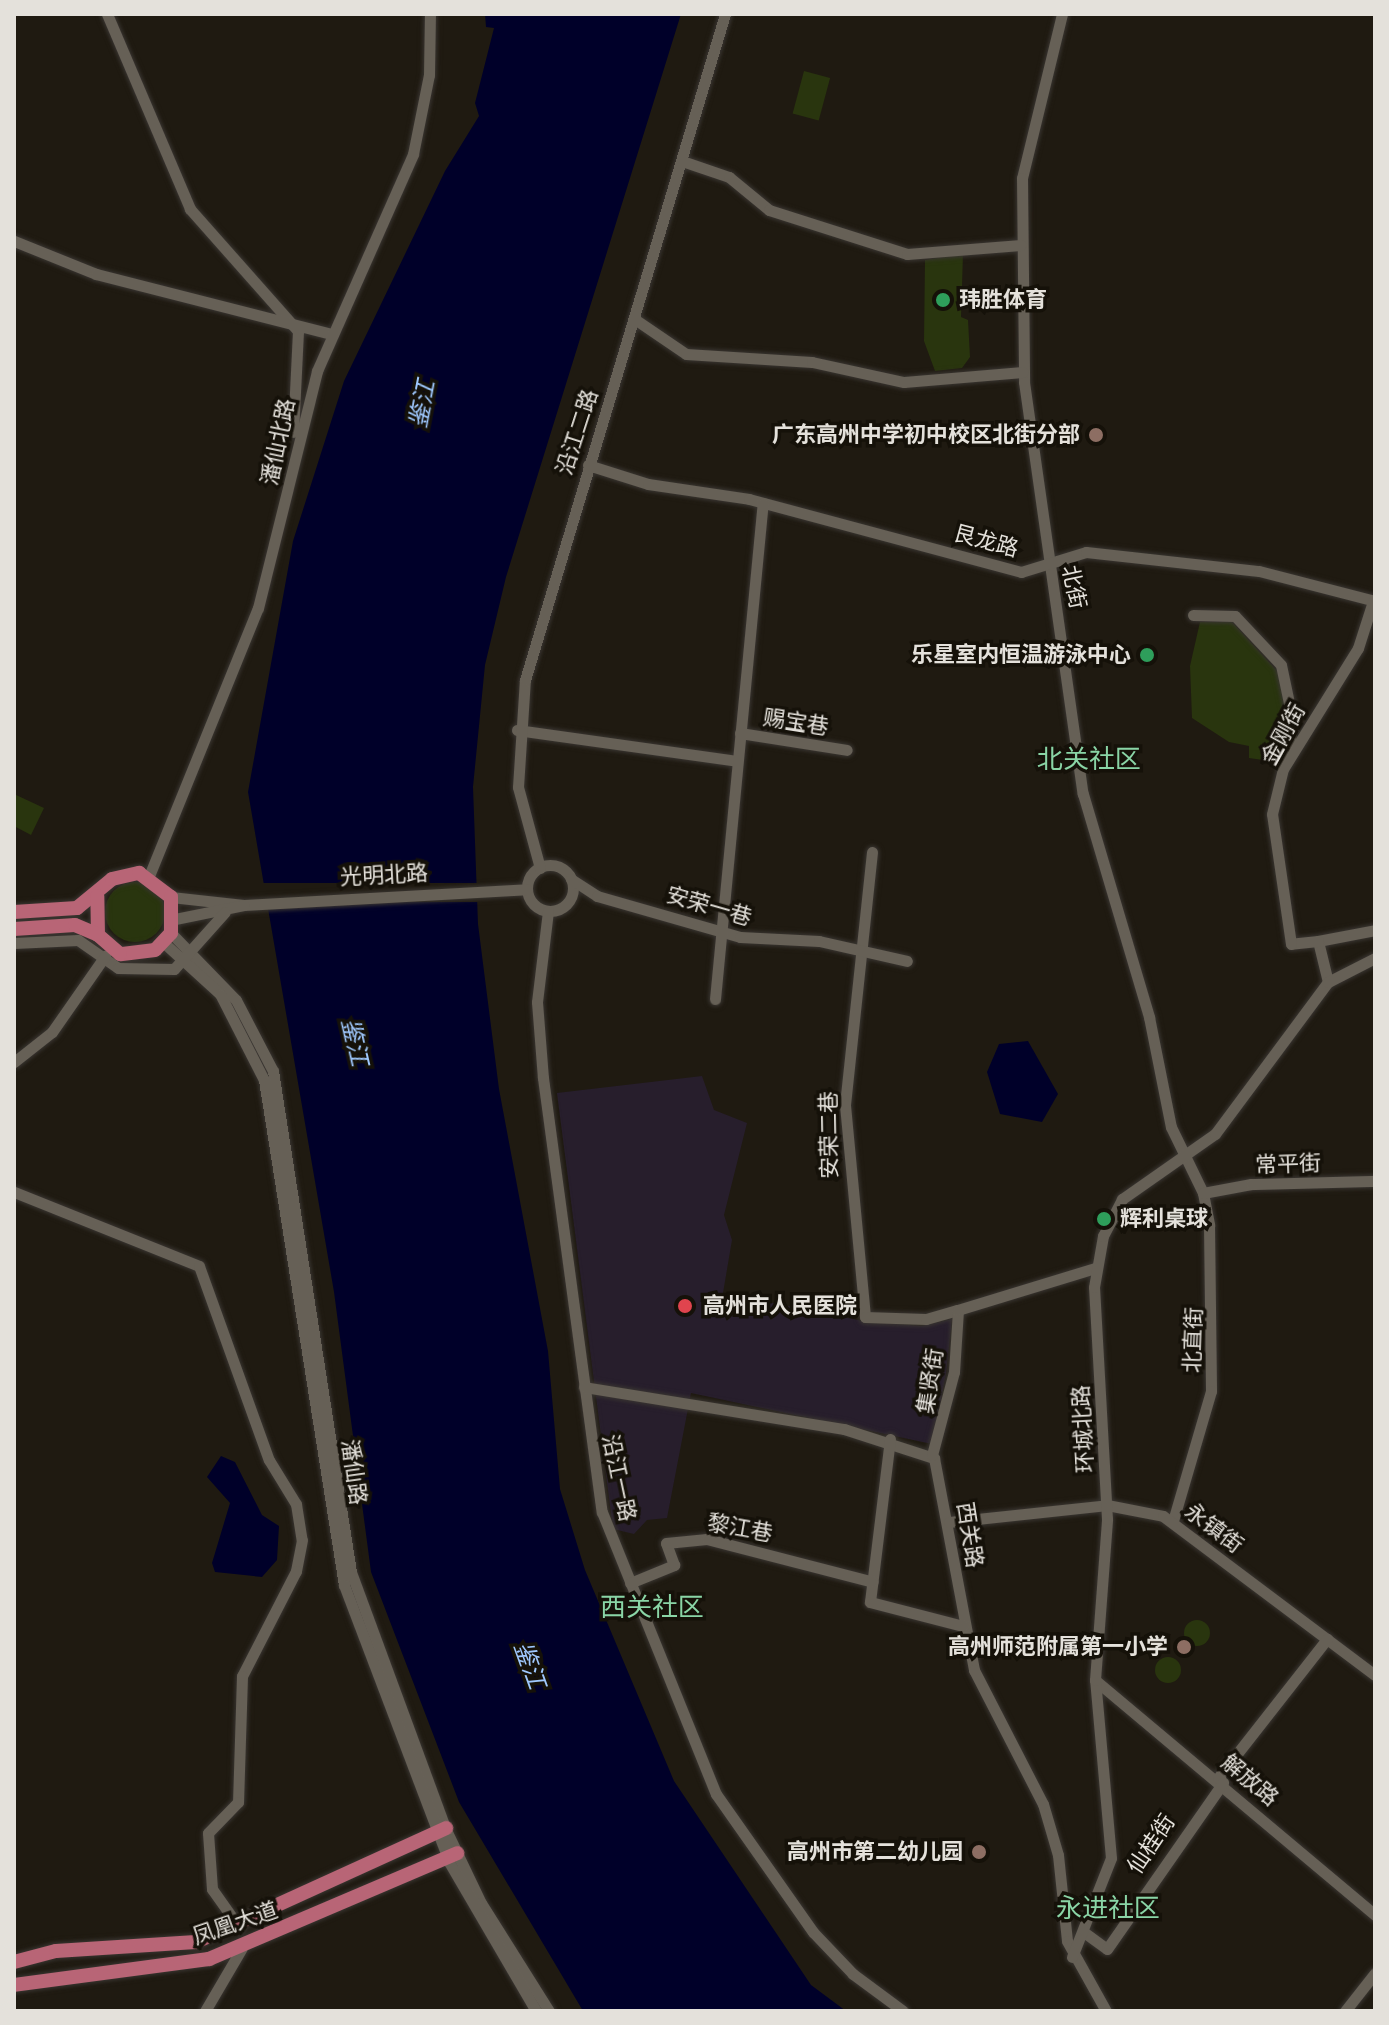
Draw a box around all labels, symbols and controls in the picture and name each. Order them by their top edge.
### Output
place label: 玮胜体育 [959,287,1047,313]
marker: 玮胜体育 [934,291,952,309]
water label: 鉴江 [403,378,441,430]
street label: 沿江二路 [551,386,603,478]
street label: 潘仙北路 [256,396,300,488]
place label: 广东高州中学初中校区北街分部 [772,422,1080,448]
marker: 广东高州中学初中校区北街分部 [1087,426,1105,444]
street label: 艮龙路 [951,520,1021,562]
street label: 北街 [1057,563,1091,611]
place label: 乐星室内恒温游泳中心 [911,642,1131,668]
marker: 乐星室内恒温游泳中心 [1138,646,1156,664]
street label: 金刚街 [1255,699,1311,769]
street label: 赐宝巷 [761,704,831,740]
district label: 北关社区 [1037,743,1141,775]
street label: 光明北路 [339,860,429,890]
street label: 安荣一巷 [663,881,755,931]
water label: 鉴江 [336,1015,374,1069]
street label: 安荣二巷 [815,1091,843,1179]
street label: 常平街 [1255,1150,1321,1178]
place label: 辉利桌球 [1120,1206,1208,1232]
marker: 辉利桌球 [1095,1210,1113,1228]
place label: 高州市人民医院 [703,1293,857,1319]
marker: 高州市人民医院 [674,1295,696,1317]
street label: 北直街 [1179,1307,1207,1373]
street label: 集贤街 [912,1346,948,1416]
street label: 环城北路 [1068,1384,1098,1474]
street label: 沿江一路 [597,1432,641,1524]
street label: 潘仙路 [336,1437,372,1507]
street label: 永镇街 [1180,1498,1248,1558]
street label: 西关路 [952,1500,988,1570]
street label: 黎江巷 [705,1509,775,1547]
district label: 西关社区 [600,1591,704,1623]
place label: 高州师范附属第一小学 [948,1634,1168,1660]
water label: 鉴江 [508,1638,552,1692]
marker: 高州师范附属第一小学 [1175,1638,1193,1656]
street label: 解放路 [1216,1749,1284,1811]
street label: 仙桂街 [1122,1809,1180,1879]
place label: 高州市第二幼儿园 [787,1839,963,1865]
marker: 高州市第二幼儿园 [970,1843,988,1861]
district label: 永进社区 [1056,1892,1160,1924]
street label: 凤凰大道 [189,1896,281,1950]

